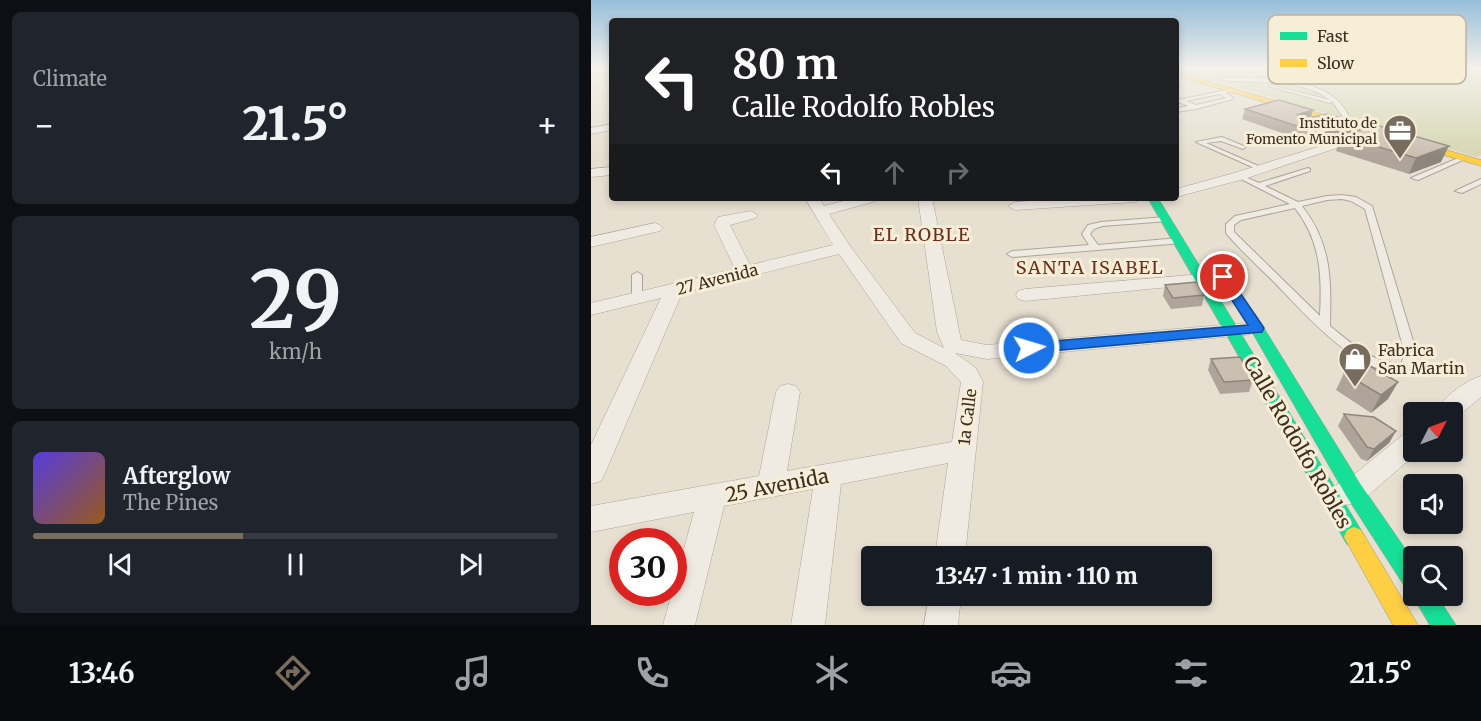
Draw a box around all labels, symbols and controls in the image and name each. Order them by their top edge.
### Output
legend [1268,15,1466,84]
text: Fast [1317,26,1350,46]
text: 80 m [732,38,838,90]
icon: left [633,42,711,120]
text: Slow [1317,53,1355,73]
text: Climate [33,66,107,91]
text: Calle Rodolfo Robles [732,90,995,124]
text: 21.5° [242,96,349,152]
text: − [33,105,55,146]
text: + [536,105,558,146]
office icon: Instituto de Fomento Municipal [1382,113,1418,160]
place label: Instituto de Fomento Municipal [1246,114,1378,148]
icon: left [815,156,848,189]
icon: ahead [878,156,911,189]
icon: right [941,156,974,189]
district label: EL ROBLE [873,223,971,246]
text: 29 [249,251,342,349]
pin [1197,251,1248,302]
district label: SANTA ISABEL [1016,256,1164,279]
street label: 27 Avenida [674,259,760,299]
icon: arrive [1206,260,1239,293]
position arrow [997,316,1061,380]
text: km/h [269,339,322,364]
place label: Fabrica San Martin [1378,340,1465,378]
shop icon: Fabrica San Martin [1337,341,1373,388]
street label: Calle Rodolfo Robles [1238,351,1358,533]
street label: 1a Calle [954,387,980,447]
north arrow [1403,402,1463,462]
map controls [1403,402,1463,606]
text: Afterglow [123,462,230,490]
street label: 25 Avenida [723,463,831,507]
button: sound [1403,474,1463,534]
text: The Pines [123,490,218,515]
speed limit sign: 30 [609,528,687,606]
button: search [1403,546,1463,606]
icon: previous [104,548,137,581]
icon: pause [279,548,312,581]
icon: next [454,548,487,581]
text: 13:47 · 1 min · 110 m [935,562,1138,590]
icon: directions [272,652,314,694]
icon: music [452,652,494,694]
icon: phone [631,652,673,694]
icon: climate [811,652,853,694]
icon: car [990,652,1032,694]
icon: filters [1170,652,1212,694]
text: 13:46 [69,656,135,690]
text: 21.5° [1349,656,1412,690]

